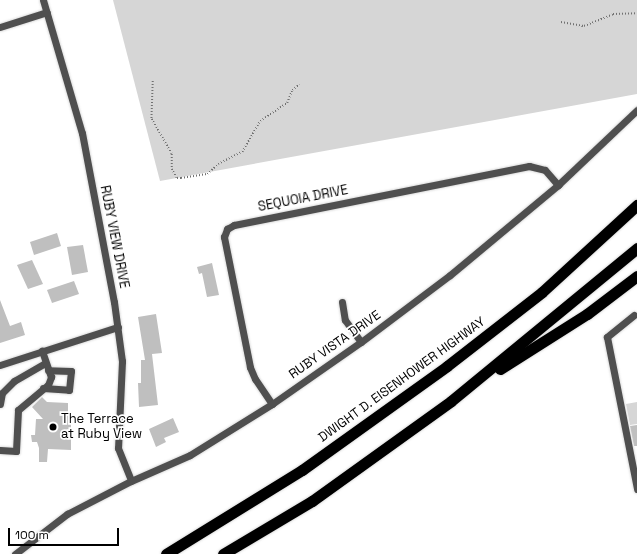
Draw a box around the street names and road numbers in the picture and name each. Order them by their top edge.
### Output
street label: SEQUOIA DRIVE [257,183,349,215]
street label: RUBY VIEW DRIVE [96,184,132,290]
street label: RUBY VISTA DRIVE [286,307,384,383]
street label: DWIGHT D. EISENHOWER HIGHWAY [315,314,489,446]

